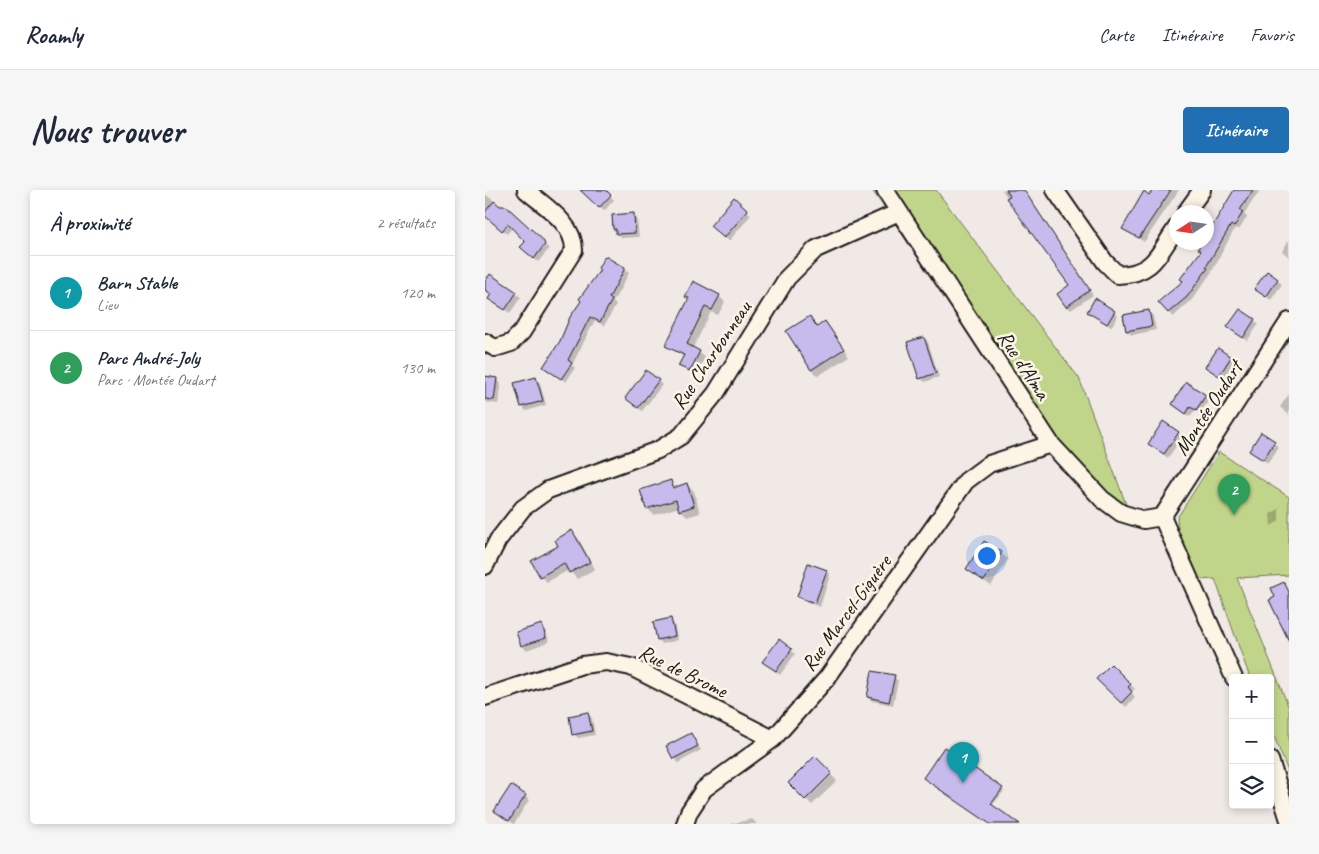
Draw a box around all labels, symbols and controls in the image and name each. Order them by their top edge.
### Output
text: Roamly [25,20,82,50]
text: Carte [1099,24,1134,46]
text: Itinéraire [1162,24,1223,46]
text: Favoris [1251,24,1294,46]
button: Itinéraire [1183,107,1289,153]
text: Nous trouver [30,108,184,153]
north arrow [1169,205,1214,250]
text: À proximité [50,210,130,236]
text: 2 résultats [376,213,435,233]
text: Barn Stable [97,271,177,295]
text: 1 [62,283,70,303]
text: 120 m [401,283,435,303]
text: Lieu [97,295,118,315]
street label: Rue Charbonneau [665,295,757,414]
street label: Rue d'Alma [992,326,1057,406]
text: Parc André-Joly [97,346,200,370]
street label: Montée Oudart [1168,353,1250,460]
text: 2 [62,358,70,378]
text: 130 m [401,358,435,378]
text: Parc · Montée Oudart [97,370,215,390]
pin: 2 [1218,474,1250,515]
your location [974,543,1000,569]
street label: Rue Marcel-Giguère [795,548,898,676]
street label: Rue de Brome [635,638,732,704]
map controls [1229,674,1274,809]
button: + [1229,674,1274,719]
button: − [1229,719,1274,764]
pin: 1 [947,742,979,783]
button: layers [1229,764,1274,809]

